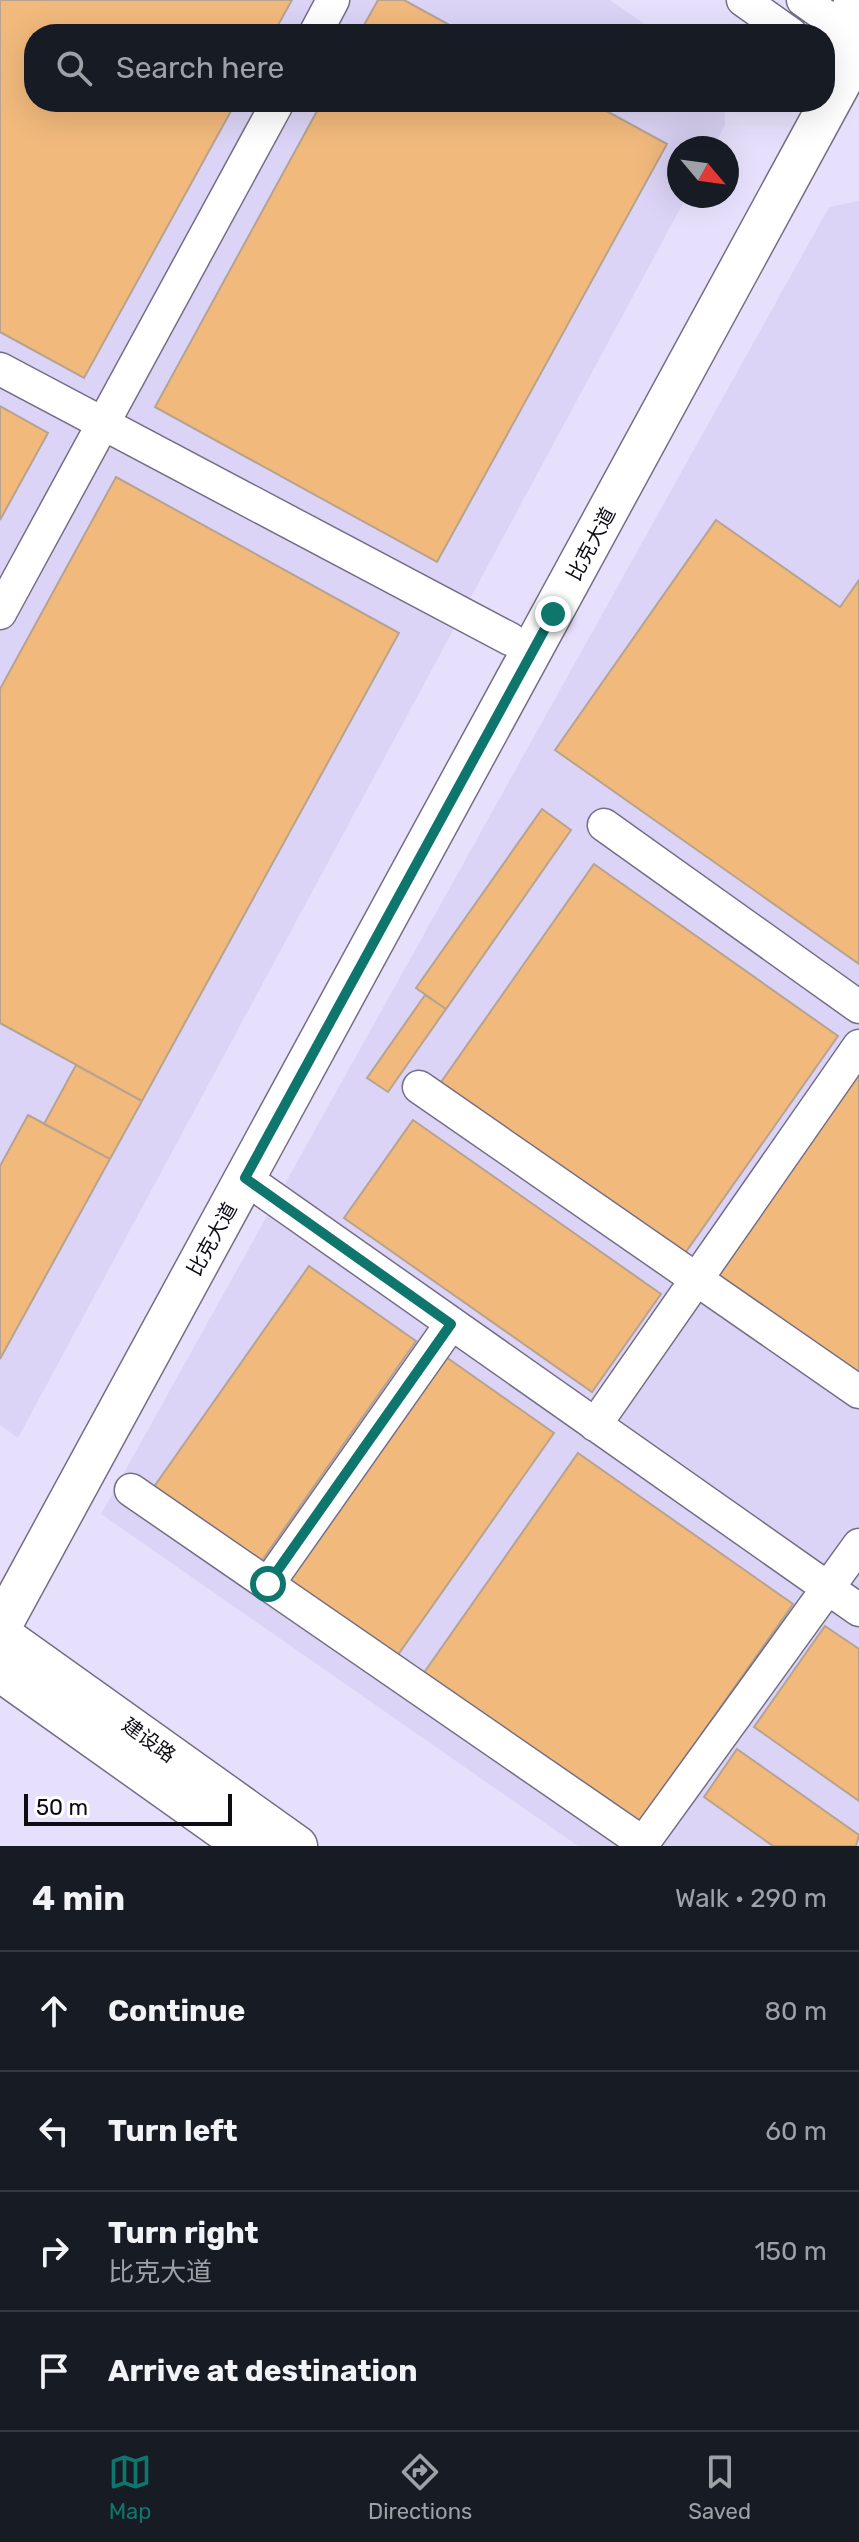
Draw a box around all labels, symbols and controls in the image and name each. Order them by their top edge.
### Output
search box [24,24,835,112]
icon: search [52,46,96,90]
text: Search here [116,50,284,86]
north arrow [667,136,739,208]
street label: 比克大道 [562,503,620,585]
route end [535,596,571,632]
street label: 比克大道 [182,1198,242,1280]
route start [250,1566,286,1602]
street label: 建设路 [118,1713,180,1767]
scale bar [24,1790,232,1826]
text: 50 m [36,1794,88,1821]
text: 4 min [32,1878,125,1919]
text: Walk · 290 m [675,1883,827,1914]
icon: ahead [32,1989,76,2033]
text: Continue [108,1993,245,2029]
text: 80 m [764,1996,827,2027]
icon: left [32,2109,76,2153]
text: Turn left [108,2113,238,2149]
text: 60 m [765,2116,827,2147]
text: Turn right [108,2215,259,2251]
icon: right [32,2229,76,2273]
text: 150 m [754,2236,827,2267]
text: 比克大道 [108,2257,212,2288]
icon: arrive [32,2349,76,2393]
text: Arrive at destination [108,2353,418,2389]
tab: Map [108,2450,152,2525]
tab: Directions [368,2450,472,2525]
tab: Saved [688,2450,751,2525]

